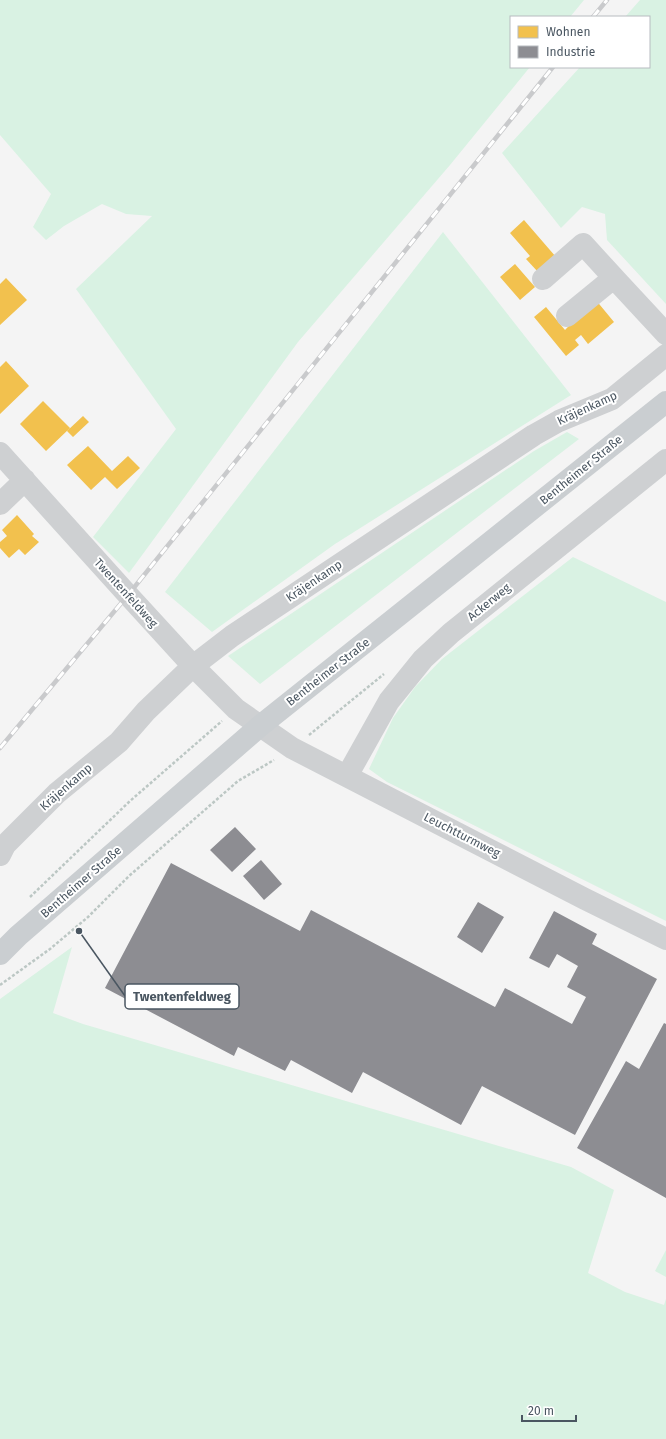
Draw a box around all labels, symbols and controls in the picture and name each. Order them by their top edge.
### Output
legend [510,16,650,68]
text: Wohnen [546,25,590,39]
text: Industrie [546,45,595,59]
street label: Kräjenkamp [555,388,619,428]
street label: Bentheimer Straße [537,432,625,508]
street label: Twentenfeldweg [91,556,161,631]
street label: Kräjenkamp [283,557,345,605]
street label: Ackerweg [465,580,514,624]
street label: Bentheimer Straße [283,635,373,709]
street label: Kräjenkamp [37,761,95,813]
street label: Leuchtturmweg [421,810,503,861]
street label: Bentheimer Straße [38,843,124,921]
callout: Twentenfeldweg [125,984,239,1009]
text: Twentenfeldweg [133,989,232,1004]
scale bar [522,1397,576,1423]
text: 20 m [528,1404,554,1418]

